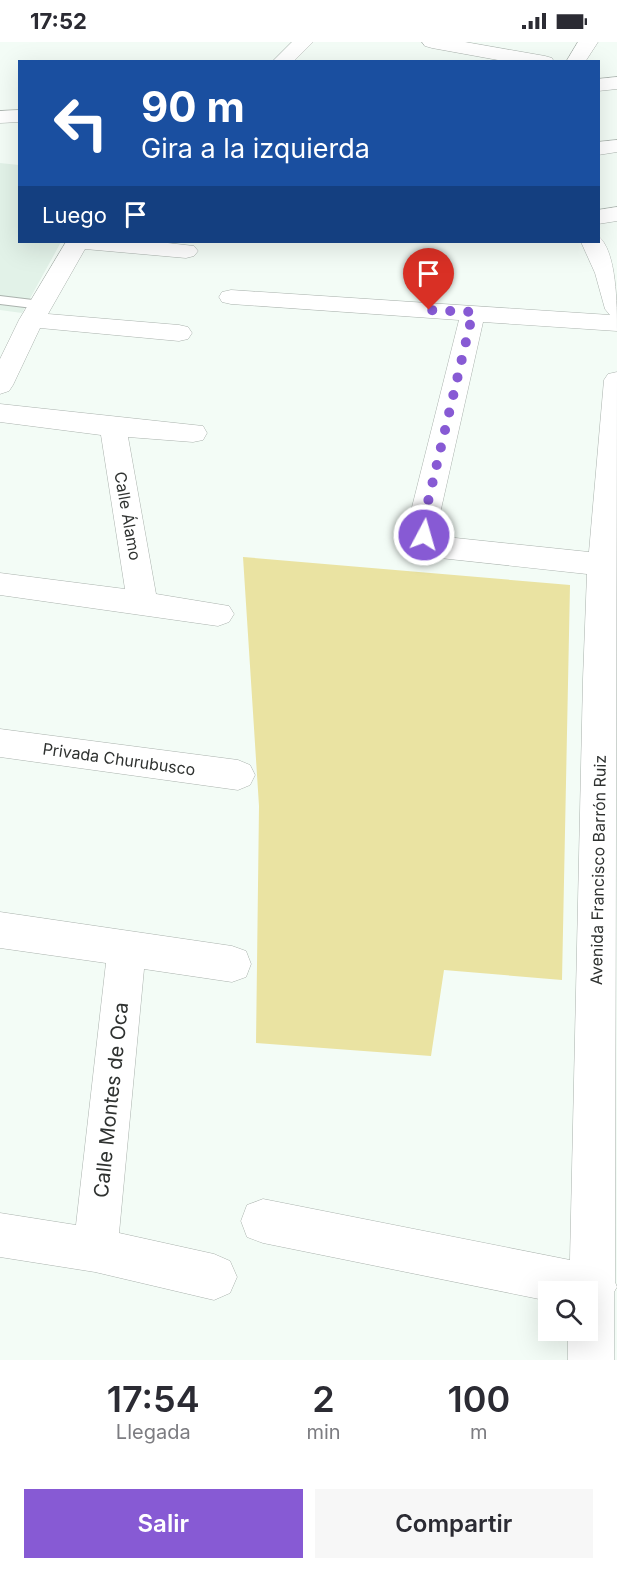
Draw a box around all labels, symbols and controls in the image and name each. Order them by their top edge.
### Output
text: 17:52 [30,8,87,34]
text: 90 m [141,81,245,132]
icon: left [42,84,120,162]
text: Gira a la izquierda [141,132,370,165]
icon: arrive [119,198,152,231]
text: Luego [42,202,107,228]
pin [403,248,454,310]
icon: arrive [412,257,445,290]
street label: Calle Álamo [110,470,146,562]
position arrow [392,503,456,567]
street label: Privada Churubusco [41,738,197,780]
street label: Avenida Francisco Barrón Ruiz [586,755,610,985]
street label: Calle Montes de Oca [89,1001,133,1199]
map controls [538,1281,598,1341]
button: search [538,1281,598,1341]
text: 17:54 [107,1377,200,1421]
text: 2 [312,1377,335,1421]
text: 100 [447,1377,510,1421]
text: Llegada [116,1420,191,1444]
text: min [306,1420,341,1444]
text: m [470,1420,488,1444]
button: Salir [24,1489,303,1558]
button: Compartir [315,1489,593,1558]

